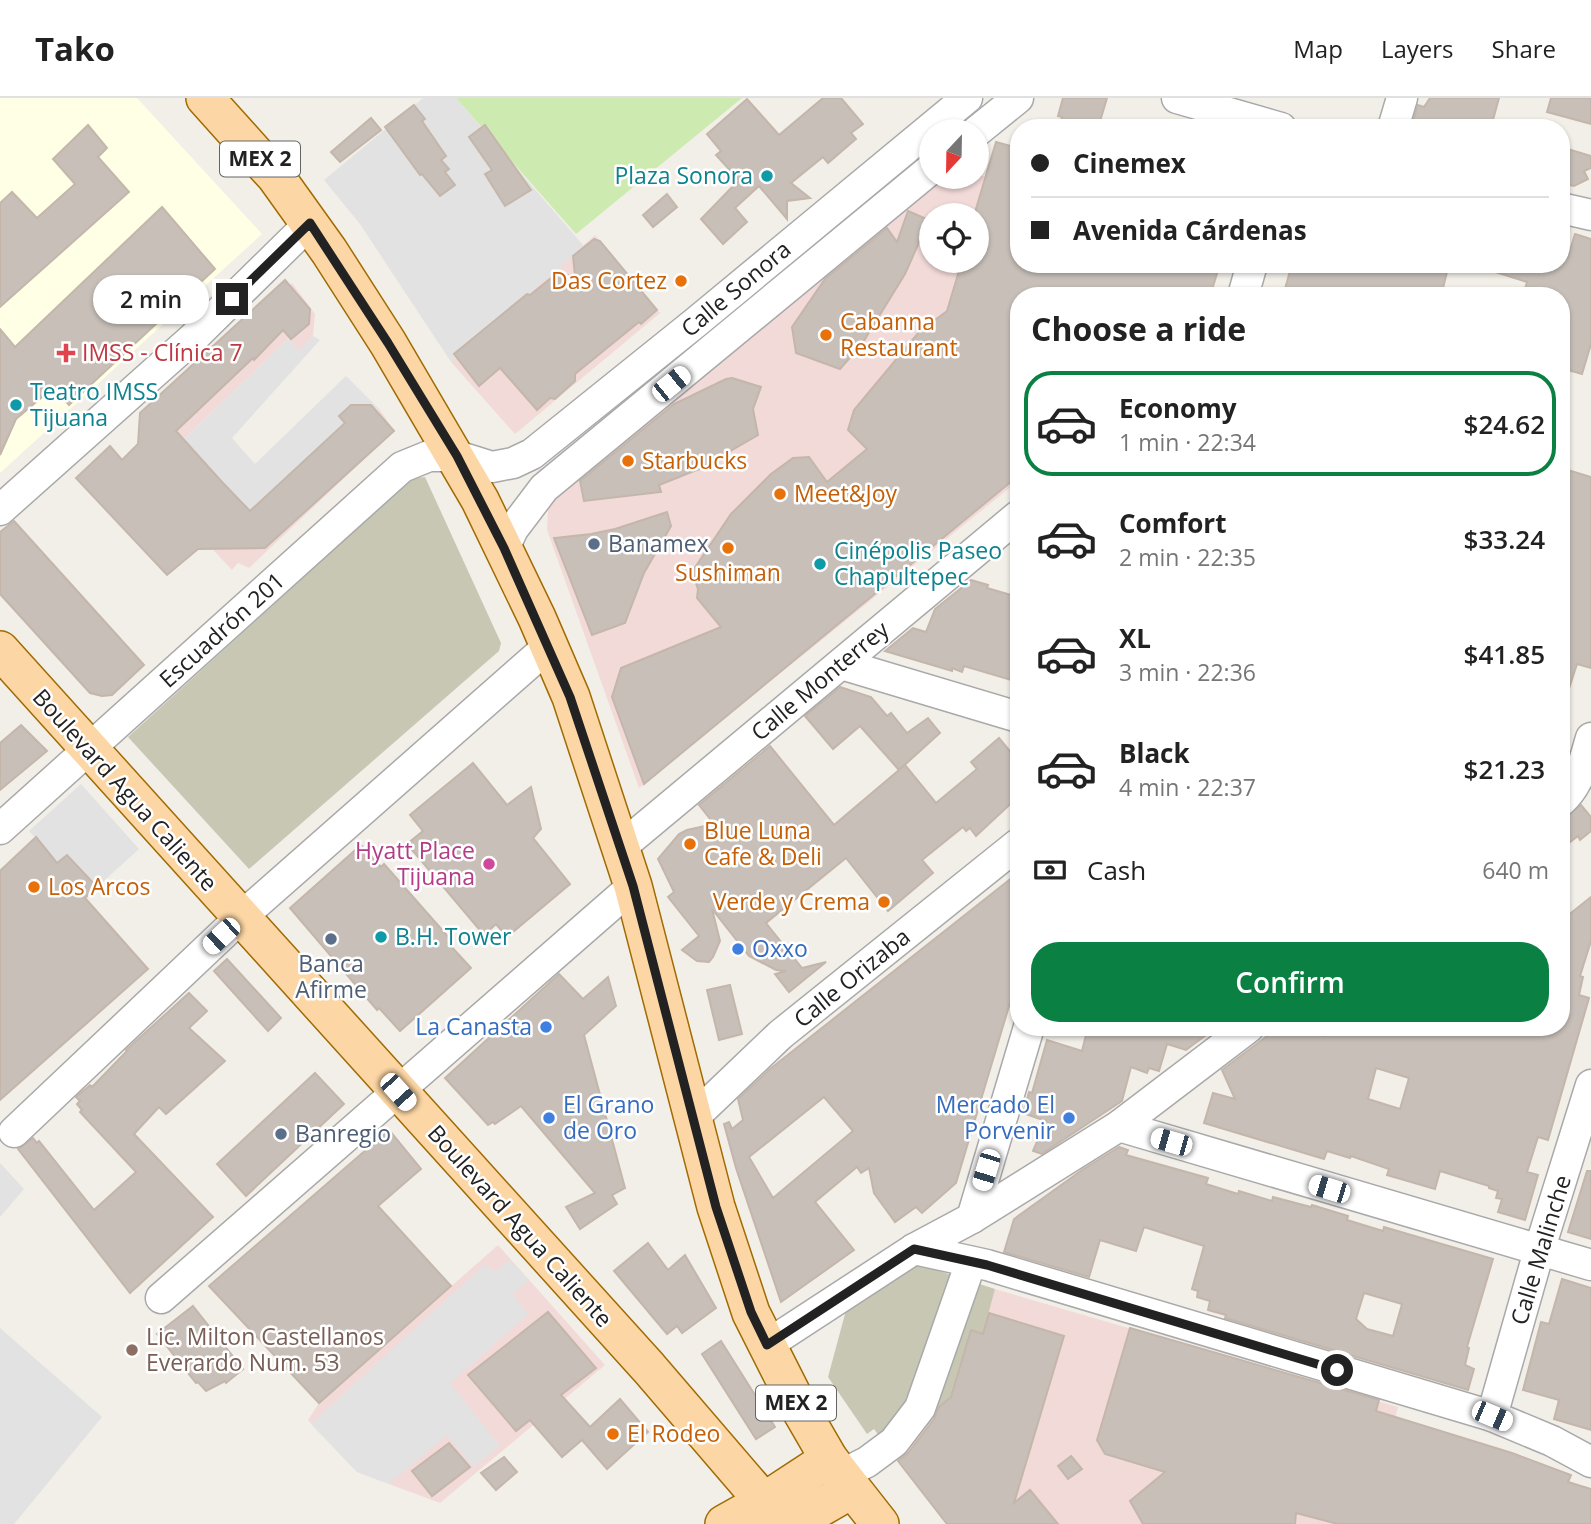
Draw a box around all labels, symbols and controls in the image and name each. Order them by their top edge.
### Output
text: Tako [35,26,115,71]
text: Map [1293,32,1343,65]
text: Layers [1381,32,1454,65]
text: Share [1492,32,1556,65]
north arrow [919,119,989,189]
map controls [919,119,989,273]
road number: MEX 2 [220,141,300,176]
text: Cinemex [1073,145,1186,181]
place label: Plaza Sonora [614,159,753,191]
marker: Plaza Sonora [759,168,775,184]
button: locate [919,203,989,273]
text: Avenida Cárdenas [1073,212,1307,248]
street label: Calle Sonora [674,233,797,344]
place label: Das Cortez [551,264,667,296]
marker: Das Cortez [673,273,689,289]
callout: 2 min [92,274,208,324]
text: 2 min [120,283,182,315]
route end [216,283,248,315]
place label: Cabanna Restaurant [840,305,958,363]
text: Choose a ride [1031,307,1246,350]
marker: Cabanna Restaurant [818,327,834,343]
place label: IMSS - Clínica 7 [82,336,243,368]
marker: IMSS - Clínica 7 [56,343,76,363]
car [649,363,694,405]
place label: Teatro IMSS Tijuana [30,375,158,433]
text: Economy [1119,390,1237,426]
icon: car [1035,392,1098,455]
marker: Teatro IMSS Tijuana [8,397,24,413]
text: $24.62 [1464,406,1545,442]
text: 1 min · 22:34 [1119,426,1256,458]
place label: Starbucks [642,444,747,476]
marker: Starbucks [620,453,636,469]
place label: Meet&Joy [794,477,897,509]
marker: Meet&Joy [772,486,788,502]
text: Comfort [1119,505,1226,541]
icon: car [1035,507,1098,570]
text: $33.24 [1464,521,1545,557]
place label: Banamex [608,527,709,559]
place label: Cinépolis Paseo Chapultepec [834,534,1002,592]
marker: Banamex [586,536,602,552]
marker: Sushiman [720,540,736,556]
text: 2 min · 22:35 [1119,541,1256,573]
place label: Sushiman [675,556,781,588]
marker: Cinépolis Paseo Chapultepec [812,556,828,572]
street label: Escuadrón 201 [152,564,291,694]
street label: Calle Monterrey [744,613,895,747]
text: XL [1119,620,1151,656]
icon: car [1035,622,1098,685]
text: $41.85 [1464,636,1545,672]
text: 3 min · 22:36 [1119,656,1256,688]
street label: Boulevard Agua Caliente [26,681,225,897]
text: Black [1119,735,1190,771]
icon: car [1035,737,1098,800]
text: $21.23 [1464,751,1545,787]
text: 4 min · 22:37 [1119,771,1256,803]
place label: Blue Luna Cafe & Deli [704,814,822,872]
place label: Hyatt Place Tijuana [355,834,475,892]
marker: Blue Luna Cafe & Deli [682,836,698,852]
icon: cash [1031,851,1069,889]
text: Cash [1087,852,1146,888]
text: 640 m [1482,854,1549,886]
marker: Hyatt Place Tijuana [481,856,497,872]
place label: Los Arcos [48,870,151,902]
marker: Los Arcos [26,879,42,895]
place label: Verde y Crema [713,885,870,917]
marker: Verde y Crema [876,894,892,910]
car [199,914,244,958]
place label: B.H. Tower [395,920,512,952]
street label: Calle Orizaba [786,920,916,1034]
marker: B.H. Tower [373,929,389,945]
marker: Banca Afirme [323,931,339,947]
place label: Oxxo [752,932,808,964]
marker: Oxxo [730,941,746,957]
button: Confirm [1031,942,1549,1022]
place label: Banca Afirme [295,947,367,1005]
place label: La Canasta [415,1010,532,1042]
marker: La Canasta [538,1019,554,1035]
car [377,1069,420,1115]
place label: El Grano de Oro [563,1088,654,1146]
place label: Mercado El Porvenir [936,1088,1056,1146]
marker: El Grano de Oro [541,1110,557,1126]
marker: Mercado El Porvenir [1061,1110,1077,1126]
place label: Banregio [295,1117,391,1149]
street label: Boulevard Agua Caliente [421,1117,620,1333]
marker: Banregio [273,1126,289,1142]
car [1148,1126,1195,1158]
car [970,1147,1003,1193]
street label: Calle Malinche [1502,1171,1578,1328]
car [1306,1173,1353,1205]
place label: Lic. Milton Castellanos Everardo Num. 53 [146,1320,384,1378]
marker: Lic. Milton Castellanos Everardo Num. 53 [124,1342,140,1358]
route start [1321,1354,1353,1386]
road number: MEX 2 [756,1386,836,1420]
car [1469,1398,1516,1434]
place label: El Rodeo [627,1417,720,1449]
marker: El Rodeo [605,1426,621,1442]

